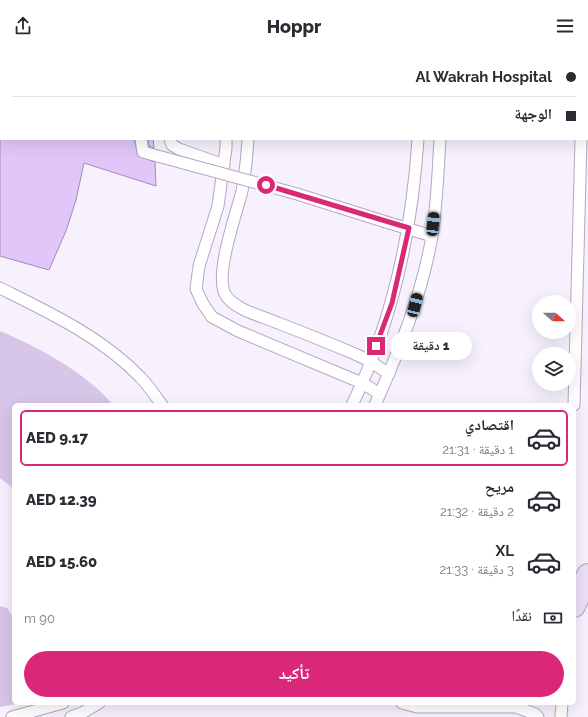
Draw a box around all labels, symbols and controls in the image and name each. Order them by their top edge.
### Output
icon: share [12,15,34,37]
icon: menu [554,15,576,37]
text: Hoppr [267,16,321,37]
text: Al Wakrah Hospital [416,68,552,86]
text: الوجهة [514,105,552,123]
route start [257,176,275,194]
car [426,211,440,237]
car [406,292,424,318]
north arrow [532,295,576,339]
map controls [532,295,576,391]
callout: 1 دقيقة [390,332,472,360]
route end [367,337,385,355]
text: 1 دقيقة [412,338,450,353]
button: layers [532,347,576,391]
text: اقتصادي [465,416,514,434]
icon: car [526,420,562,456]
text: AED 9.17 [26,429,88,447]
text: 1 دقيقة · 21:31 [442,442,514,457]
text: مريح [485,478,514,496]
icon: car [526,482,562,518]
text: AED 12.39 [26,491,97,509]
text: 2 دقيقة · 21:32 [440,504,514,519]
text: XL [496,542,514,560]
icon: car [526,544,562,580]
text: AED 15.60 [26,553,97,571]
text: 3 دقيقة · 21:33 [440,562,514,577]
text: نقدًا [511,607,532,625]
icon: cash [542,607,564,629]
text: 90 m [24,611,55,626]
button: تأكيد [24,651,564,697]

